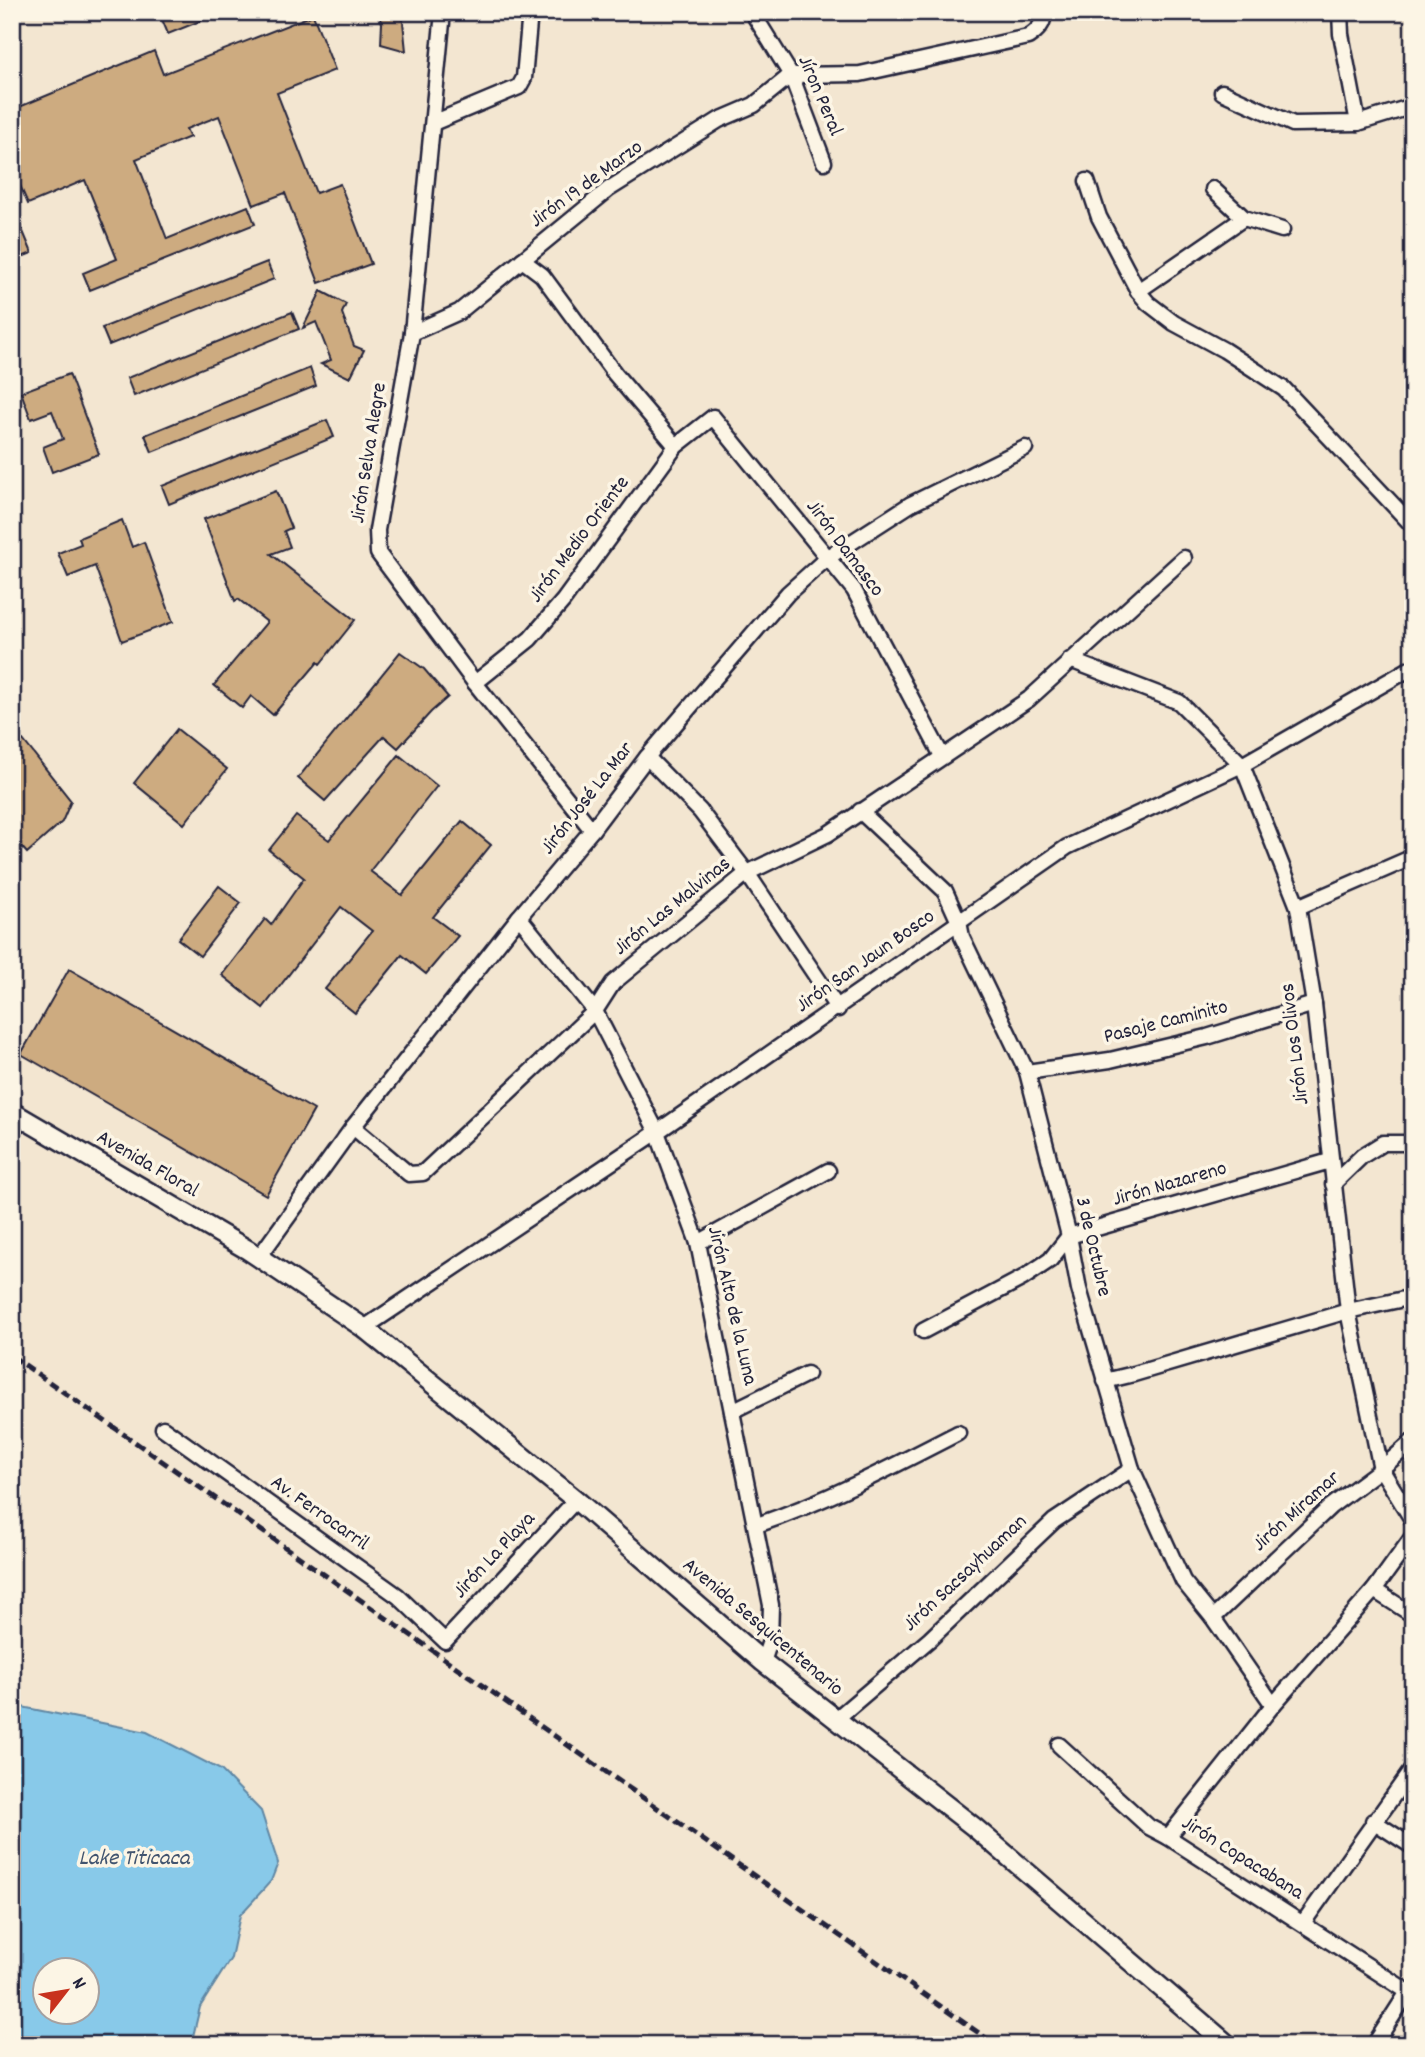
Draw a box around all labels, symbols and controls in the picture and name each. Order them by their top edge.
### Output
street label: Jíron Peral [789,51,849,141]
street label: Jirón 19 de Marzo [524,134,650,236]
street label: Jirón Selva Alegre [344,381,396,525]
street label: Jirón Medio Oriente [522,470,638,610]
street label: Jirón Damasco [797,494,891,604]
street label: Jirón José La Mar [534,736,642,862]
street label: Jirón Las Malvinas [608,850,738,964]
street label: Jirón San Jaun Bosco [790,903,942,1021]
street label: Jirón Los Olivos [1274,981,1318,1107]
street label: Pasaje Caminito [1101,993,1231,1053]
street label: Avenida Floral [90,1124,204,1206]
street label: Jirón Nazareno [1110,1154,1230,1216]
street label: 3 de Octubre [1066,1194,1118,1300]
street label: Jirón Alto de la Luna [698,1224,764,1390]
street label: Jirón Miramar [1246,1464,1348,1560]
street label: Av. Ferrocarril [263,1469,375,1559]
street label: Jirón La Playa [447,1505,544,1606]
street label: Jirón Sacsayhuaman [897,1508,1035,1640]
street label: Avenida Sesquicentenario [675,1552,849,1704]
street label: Jirón Copacabana [1175,1809,1310,1909]
water label: Lake Titicaca [78,1843,191,1876]
north arrow [32,1955,102,2025]
text: N [64,1973,92,1995]

